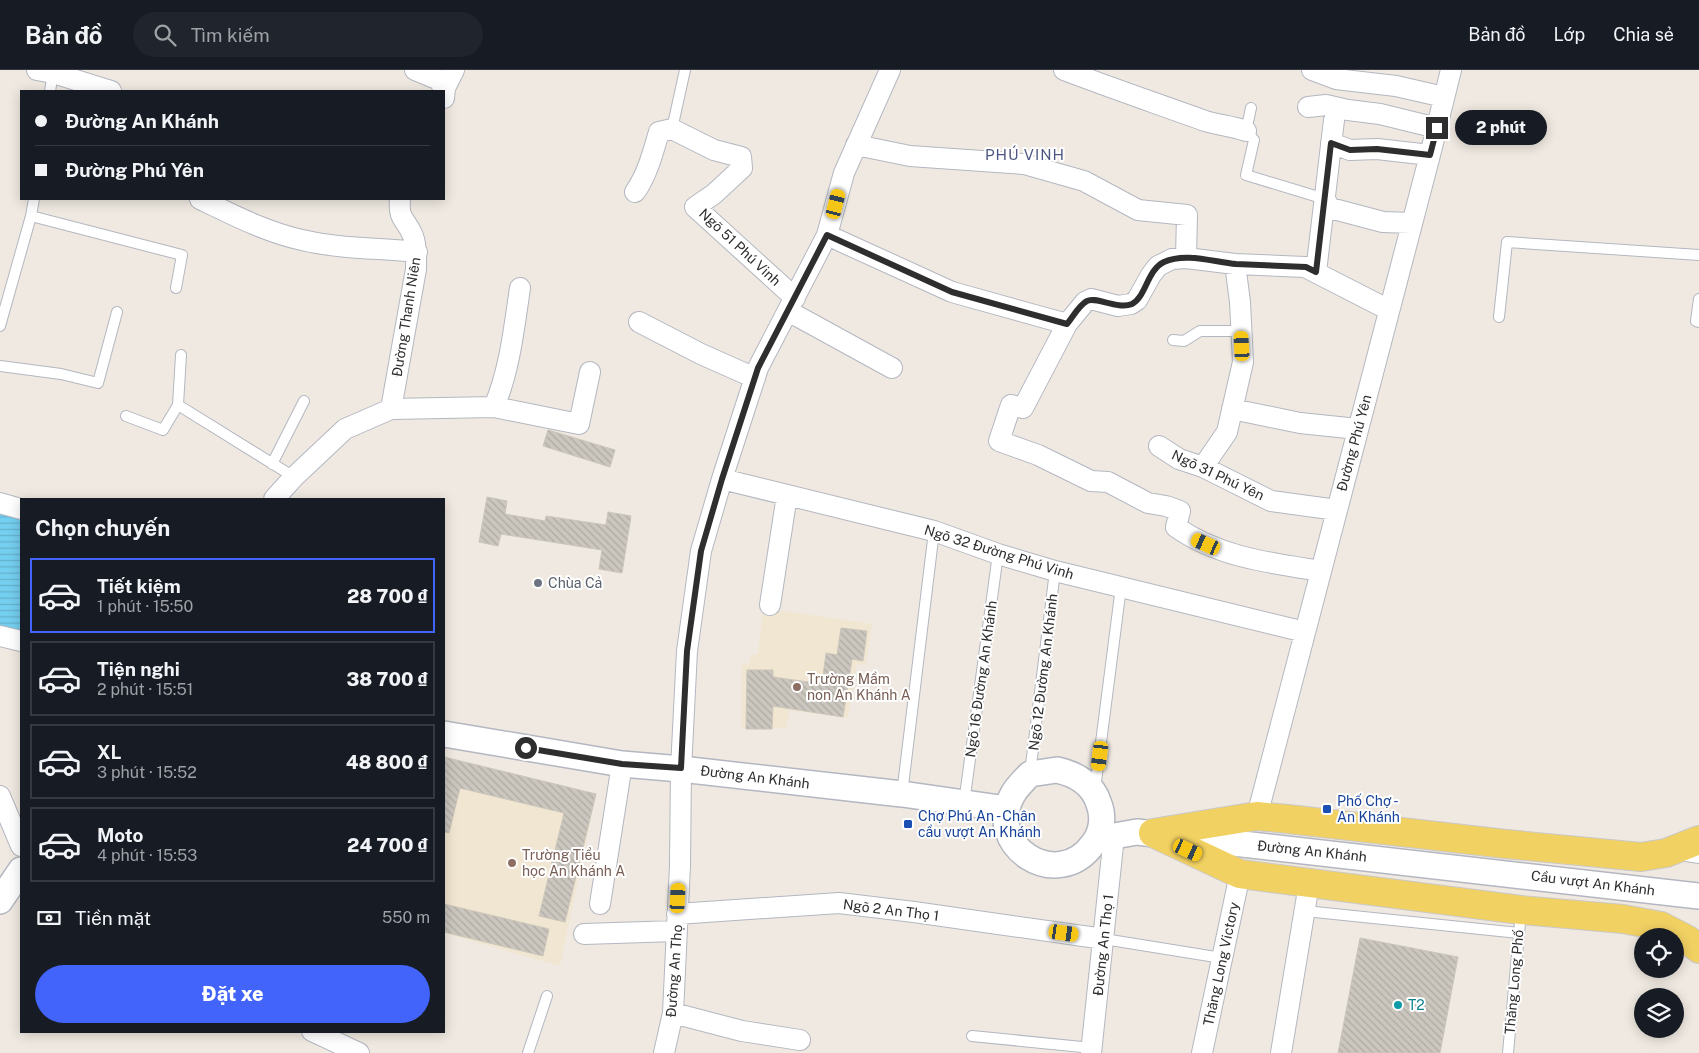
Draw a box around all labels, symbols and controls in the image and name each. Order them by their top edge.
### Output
search box [133,12,483,57]
text: Bản đồ [25,21,103,49]
icon: search [151,21,179,49]
text: Tìm kiếm [191,24,270,46]
text: Bản đồ [1468,24,1526,45]
text: Lớp [1554,24,1585,45]
text: Chia sẻ [1613,24,1674,45]
text: Đường An Khánh [65,110,219,132]
callout: 2 phút [1454,110,1547,146]
route end [1426,117,1448,139]
text: 2 phút [1476,118,1526,137]
district label: PHÚ VINH [985,145,1065,163]
text: Đường Phú Yên [65,159,204,181]
car [825,188,846,220]
street label: Ngõ 51 Phú Vinh [696,205,784,289]
street label: Đường Thanh Niên [389,256,423,378]
car [1233,331,1250,361]
street label: Đường Phú Yên [1333,393,1375,493]
street label: Ngõ 31 Phú Yên [1169,447,1267,503]
text: Chọn chuyến [35,515,170,541]
street label: Ngõ 32 Đường Phú Vinh [922,522,1076,582]
car [1189,531,1222,557]
icon: car [37,573,82,618]
text: Tiết kiệm [97,575,181,597]
place label: Chùa Cả [548,575,602,591]
marker: Chùa Cả [532,577,544,589]
text: 28 700 ₫ [347,585,428,607]
street label: Ngõ 12 Đường An Khánh [1025,593,1061,751]
text: 1 phút · 15:50 [97,597,193,616]
street label: Ngõ 16 Đường An Khánh [962,600,1000,758]
icon: car [37,656,82,701]
text: Tiện nghi [97,658,180,680]
text: 38 700 ₫ [346,668,428,690]
place label: Trường Mầm non An Khánh A [807,671,911,703]
text: 2 phút · 15:51 [97,680,193,699]
marker: Trường Mầm non An Khánh A [791,681,803,693]
route start [515,737,537,759]
icon: car [37,739,82,784]
car [1090,740,1109,772]
text: XL [97,741,122,763]
text: 48 800 ₫ [346,751,428,773]
street label: Đường An Khánh [699,762,811,792]
text: 3 phút · 15:52 [97,763,197,782]
place label: Phố Chợ - An Khánh [1337,793,1400,825]
marker: Phố Chợ - An Khánh [1321,803,1333,815]
place label: Chợ Phú An - Chân cầu vượt An Khánh [918,808,1041,840]
marker: Chợ Phú An - Chân cầu vượt An Khánh [902,818,914,830]
icon: car [37,822,82,867]
text: Moto [97,824,143,846]
text: 24 700 ₫ [347,834,428,856]
car [1171,837,1204,863]
street label: Đường An Khánh [1256,837,1368,865]
text: 4 phút · 15:53 [97,846,197,865]
place label: Trường Tiểu học An Khánh A [522,847,625,879]
marker: Trường Tiểu học An Khánh A [506,857,518,869]
street label: Cầu vượt An Khánh [1530,867,1656,899]
car [669,883,686,913]
street label: Đường An Thọ 1 [1090,893,1116,997]
street label: Ngõ 2 An Thọ 1 [842,896,940,924]
street label: Thăng Long Victory [1200,900,1242,1027]
icon: cash [35,904,63,932]
text: Tiền mặt [75,907,151,929]
text: 550 m [382,908,430,927]
car [1048,923,1079,943]
street label: Đường An Thọ [663,924,685,1018]
map controls [1634,928,1684,1038]
button: locate [1634,928,1684,978]
street label: Thăng Long Phố [1501,929,1527,1035]
button: Đặt xe [35,965,430,1023]
button: layers [1634,988,1684,1038]
place label: T2 [1408,997,1425,1013]
marker: T2 [1392,999,1404,1011]

